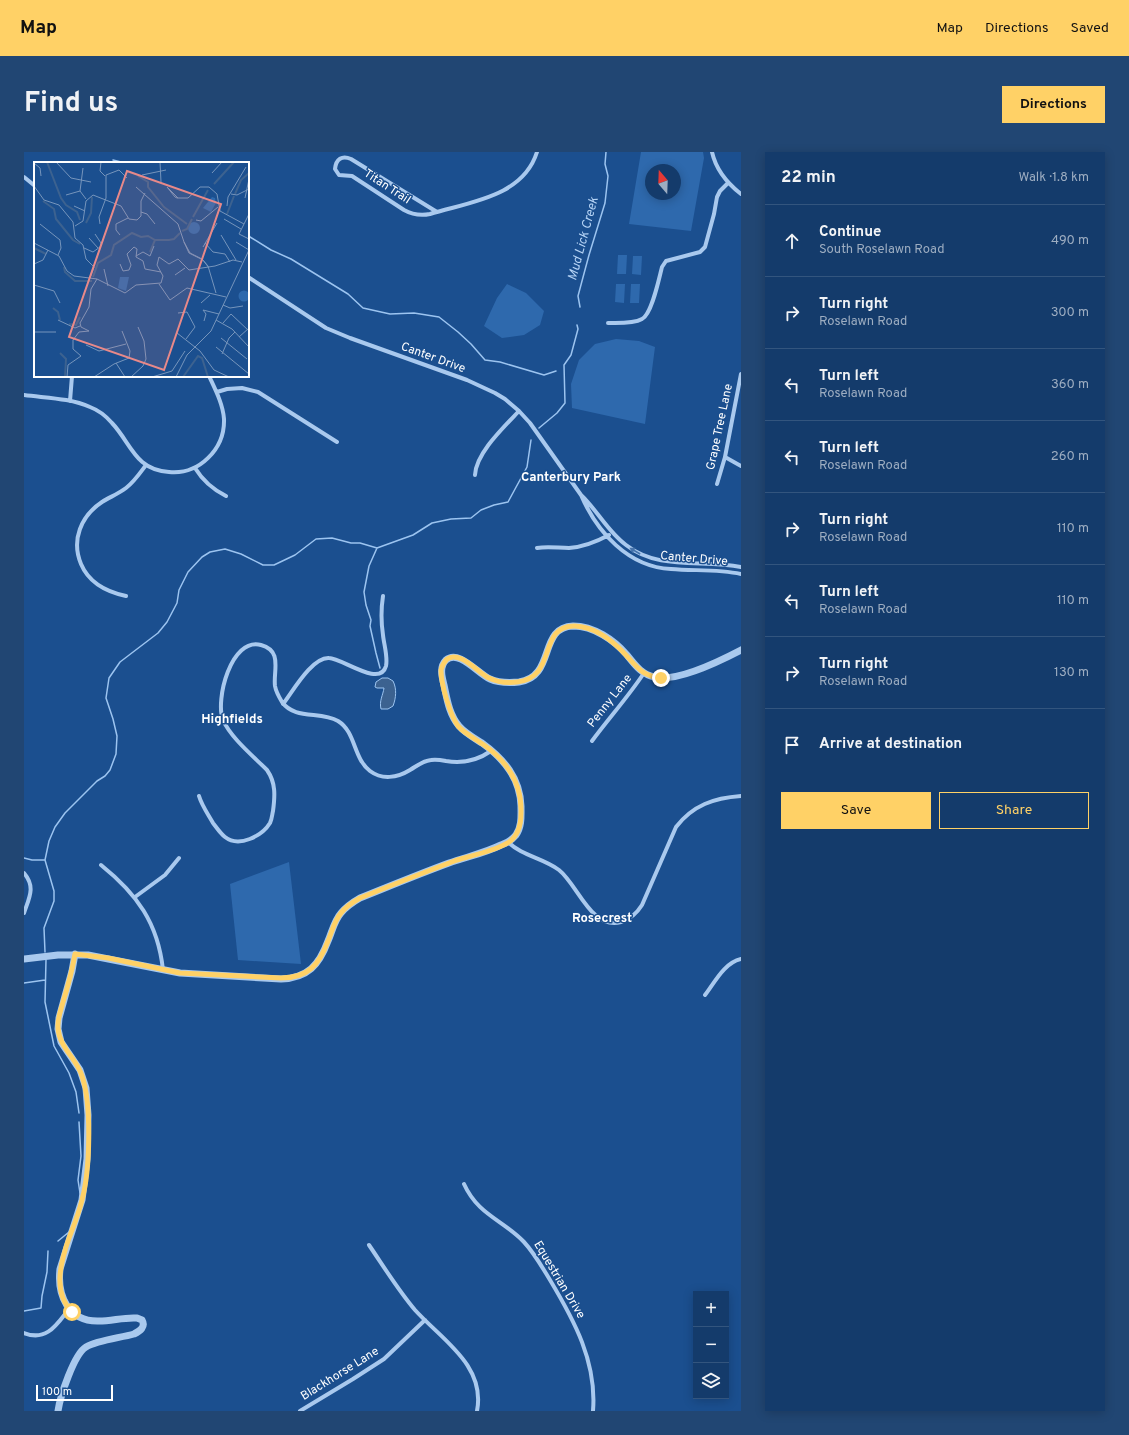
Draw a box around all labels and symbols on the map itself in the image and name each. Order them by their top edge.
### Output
inset map [34,162,249,377]
north arrow [645,164,681,200]
street label: Titan Trail [360,166,414,208]
water label: Mud Lick Creek [565,195,603,282]
street label: Canter Drive [398,339,468,377]
street label: Grape Tree Lane [703,382,737,472]
district label: Canterbury Park [521,470,621,486]
one-way arrow [629,547,641,554]
street label: Canter Drive [660,548,728,570]
route end [652,669,670,687]
street label: Penny Lane [584,671,636,731]
district label: Highfields [201,712,263,728]
district label: Rosecrest [572,911,632,927]
street label: Equestrian Drive [529,1238,589,1322]
route start [63,1303,81,1321]
street label: Blackhorse Lane [298,1344,382,1404]
scale bar [36,1383,113,1402]

